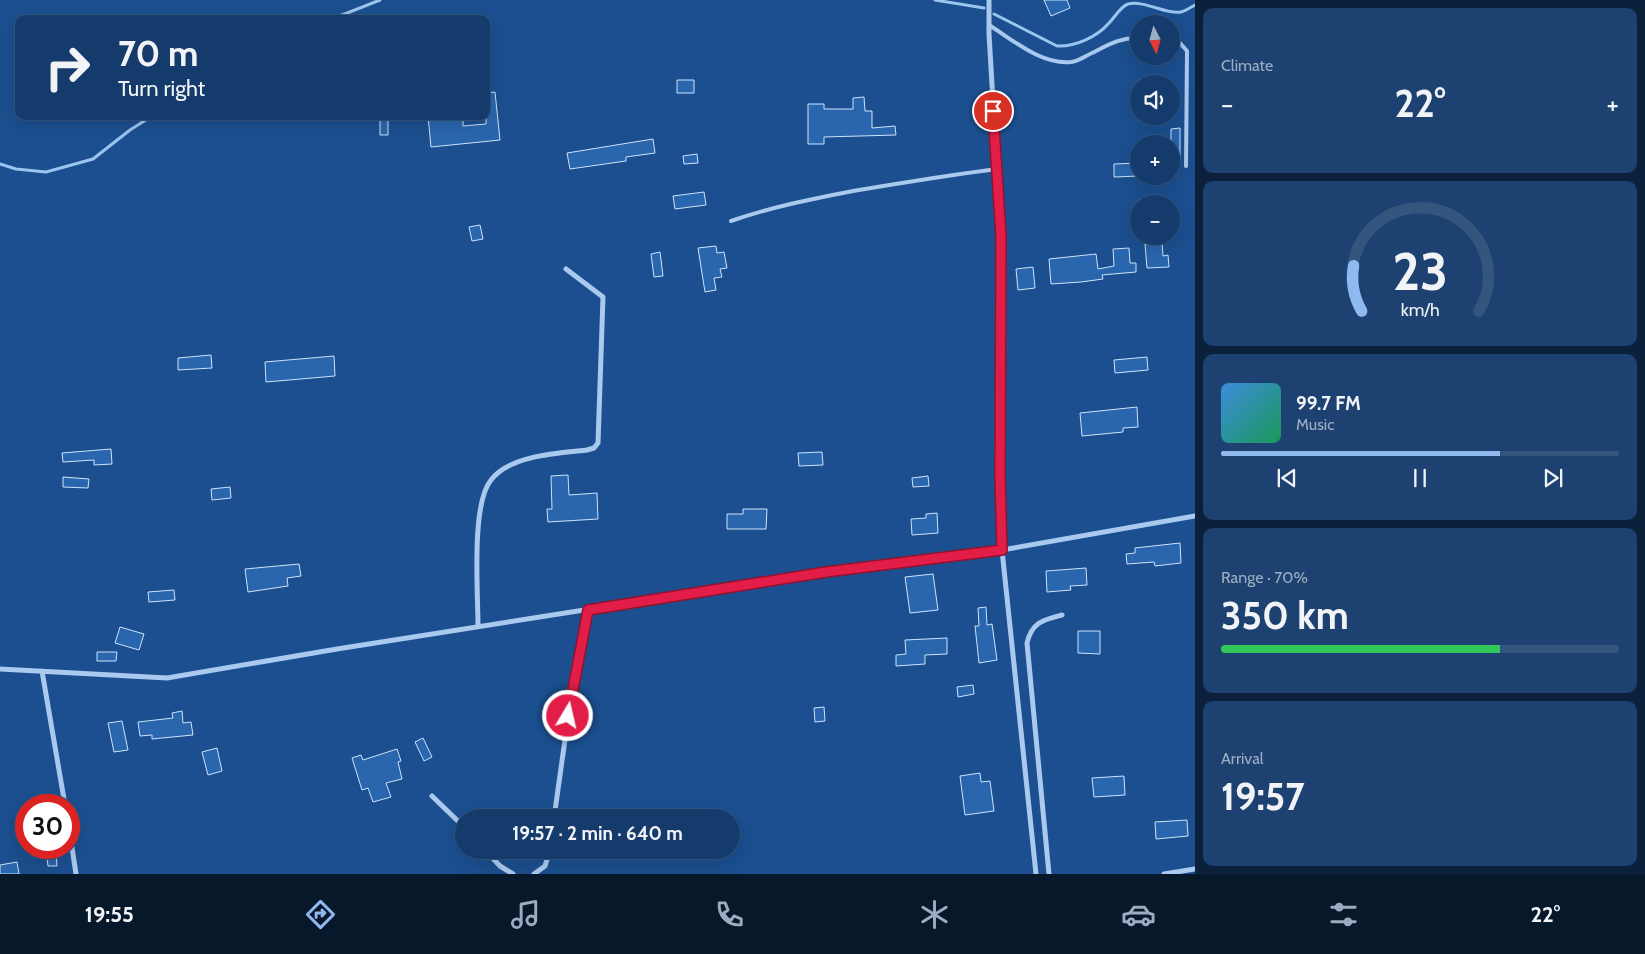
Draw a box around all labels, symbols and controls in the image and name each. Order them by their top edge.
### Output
north arrow [1130,15,1180,65]
map controls [1130,15,1180,245]
text: 70 m [118,32,199,75]
icon: right [35,35,100,100]
text: Climate [1221,56,1273,75]
text: Turn right [118,75,205,102]
button: sound [1130,75,1180,125]
text: 22° [1394,80,1446,127]
text: − [1221,87,1233,121]
text: + [1607,87,1619,121]
pin [972,90,1014,132]
icon: arrive [979,97,1007,125]
button: + [1130,135,1180,185]
button: − [1130,195,1180,245]
text: 23 [1392,240,1448,303]
text: km/h [1400,299,1440,320]
text: 99.7 FM [1296,392,1361,415]
text: Music [1296,415,1334,434]
icon: previous [1273,464,1301,492]
icon: pause [1406,464,1434,492]
icon: next [1539,464,1567,492]
text: Range · 70% [1221,568,1308,587]
text: 350 km [1221,592,1349,639]
position arrow [541,689,593,741]
text: Arrival [1221,749,1264,768]
text: 19:57 [1221,773,1305,820]
speed limit sign: 30 [15,794,80,859]
text: 19:57 · 2 min · 640 m [512,822,683,845]
icon: directions [303,897,338,932]
icon: music [508,897,543,932]
icon: phone [712,897,747,932]
icon: climate [917,897,952,932]
icon: car [1121,897,1156,932]
icon: filters [1326,897,1361,932]
text: 19:55 [85,901,134,928]
text: 22° [1530,901,1560,928]

